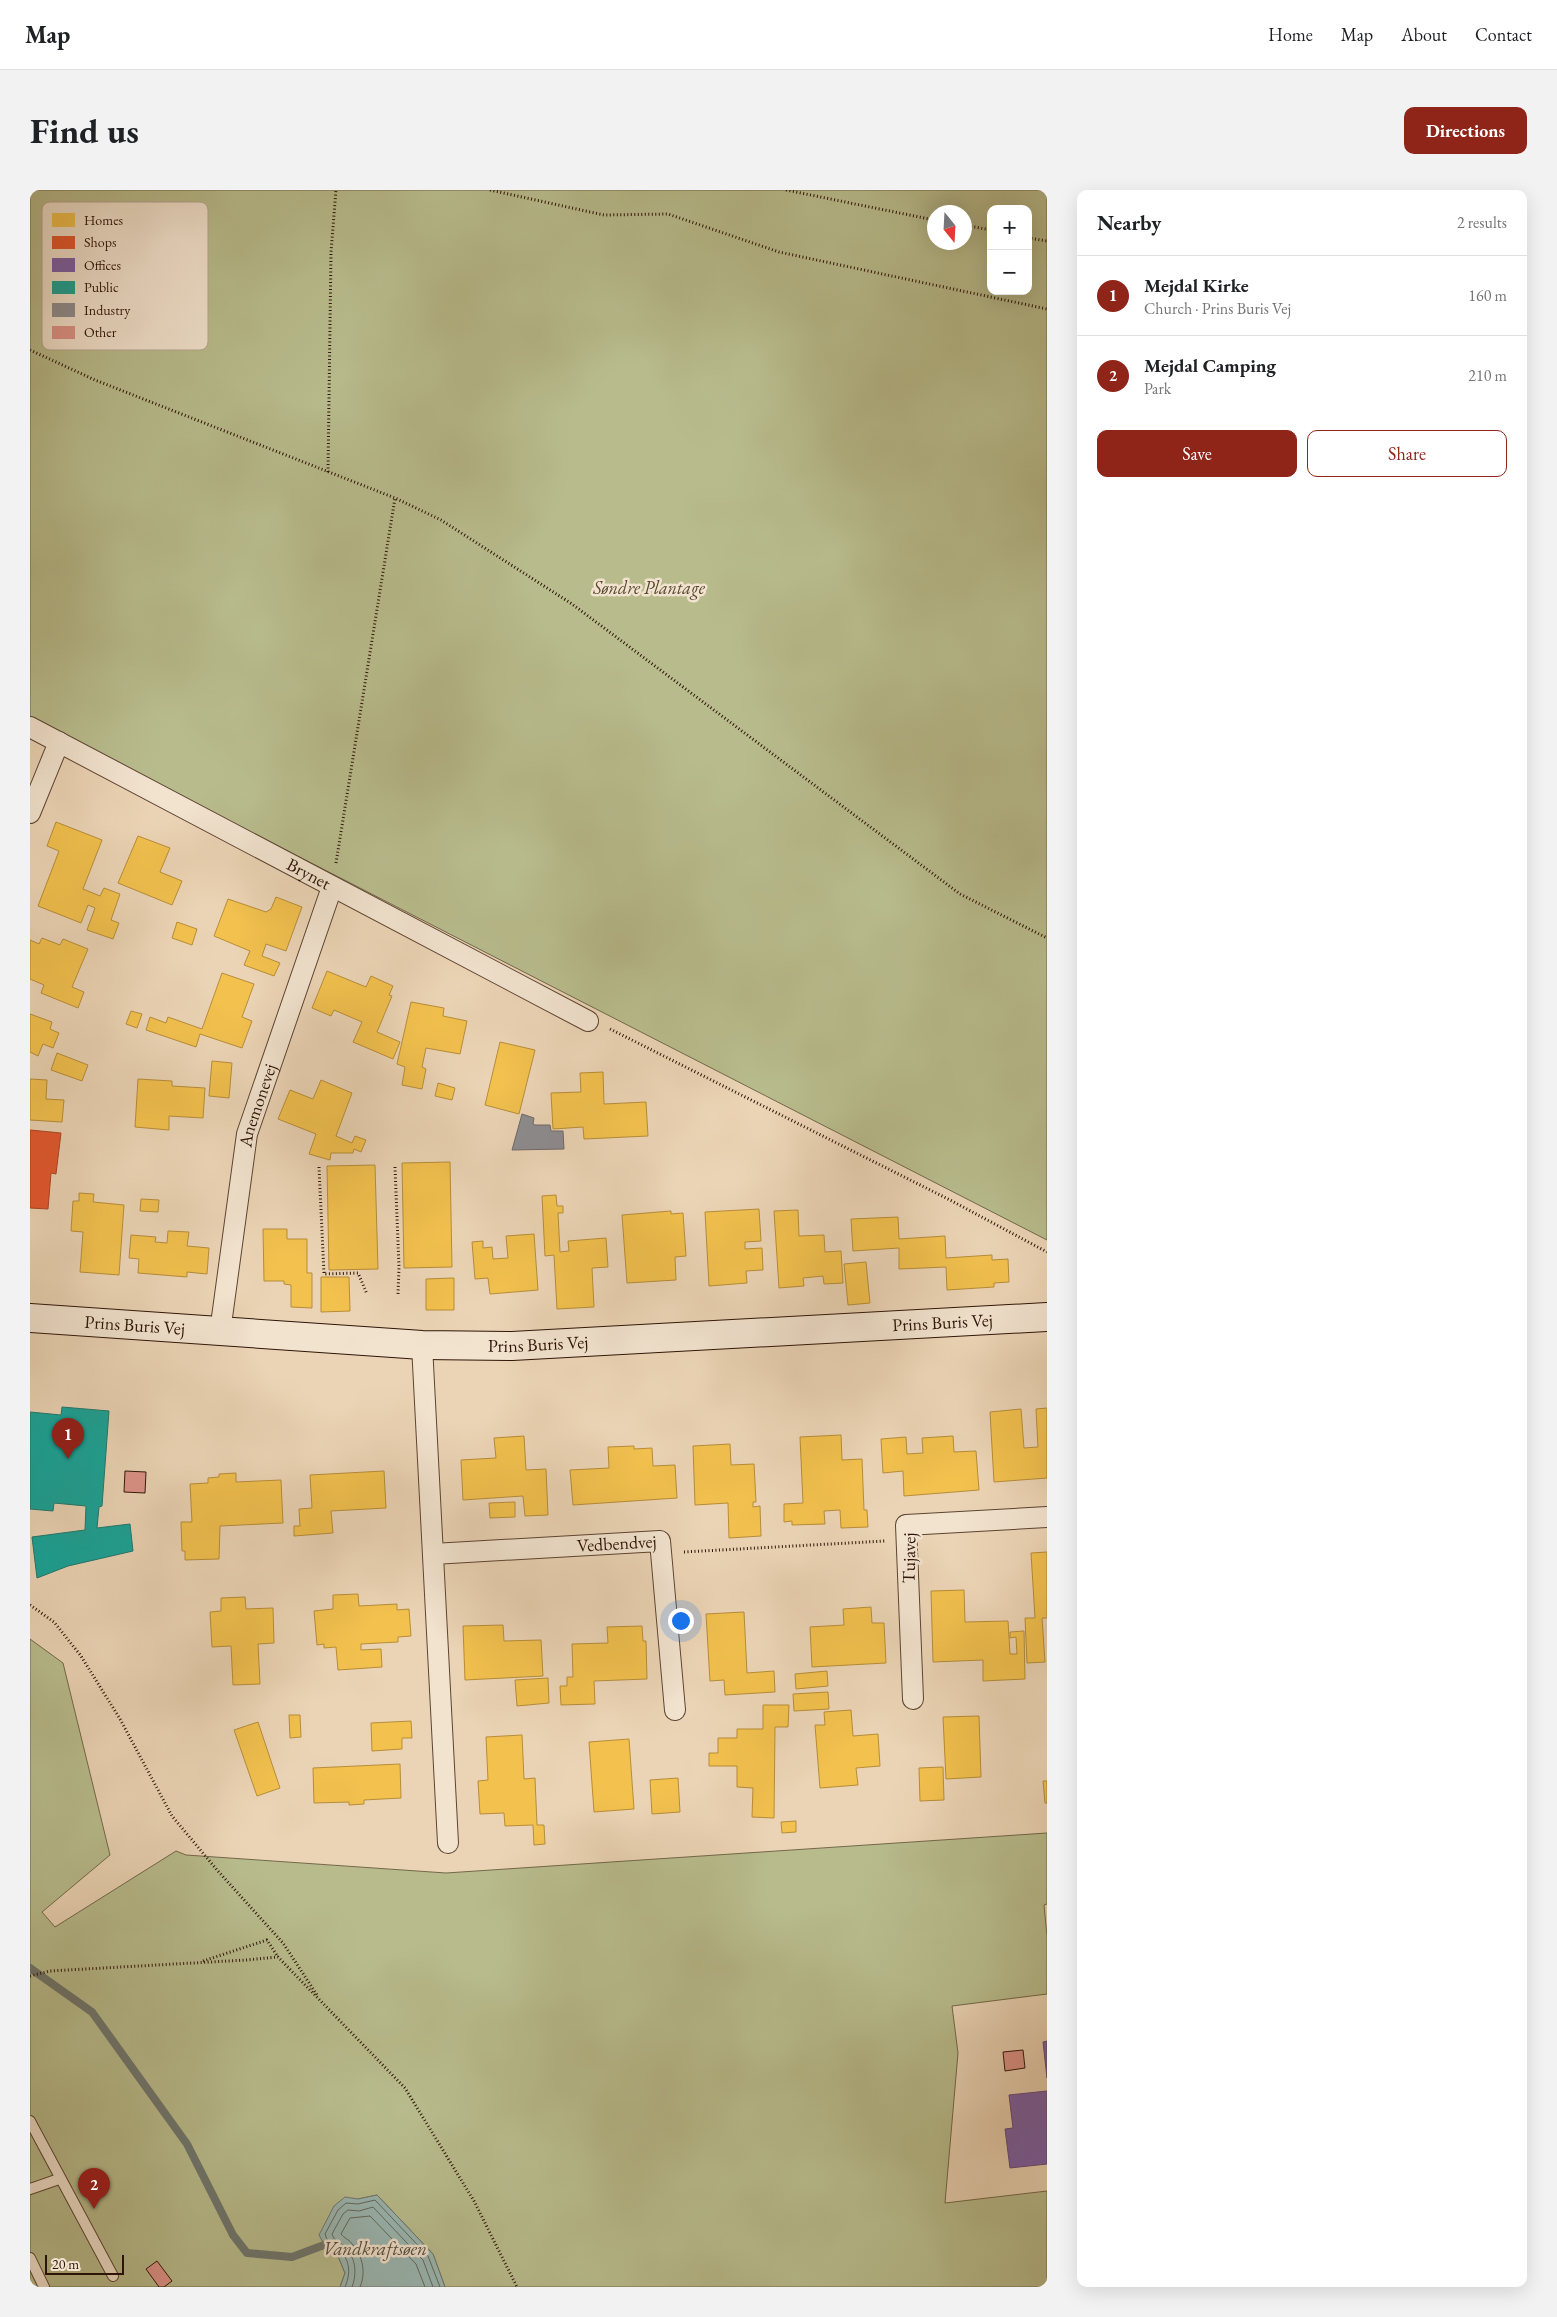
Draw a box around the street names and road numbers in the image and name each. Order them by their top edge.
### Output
street label: Brynet [283,852,335,895]
street label: Anemonevej [233,1060,281,1150]
street label: Prins Buris Vej [892,1308,993,1336]
street label: Prins Buris Vej [84,1310,186,1340]
street label: Prins Buris Vej [488,1330,589,1357]
street label: Vedbendvej [576,1529,657,1557]
street label: Tujavej [897,1532,920,1584]

